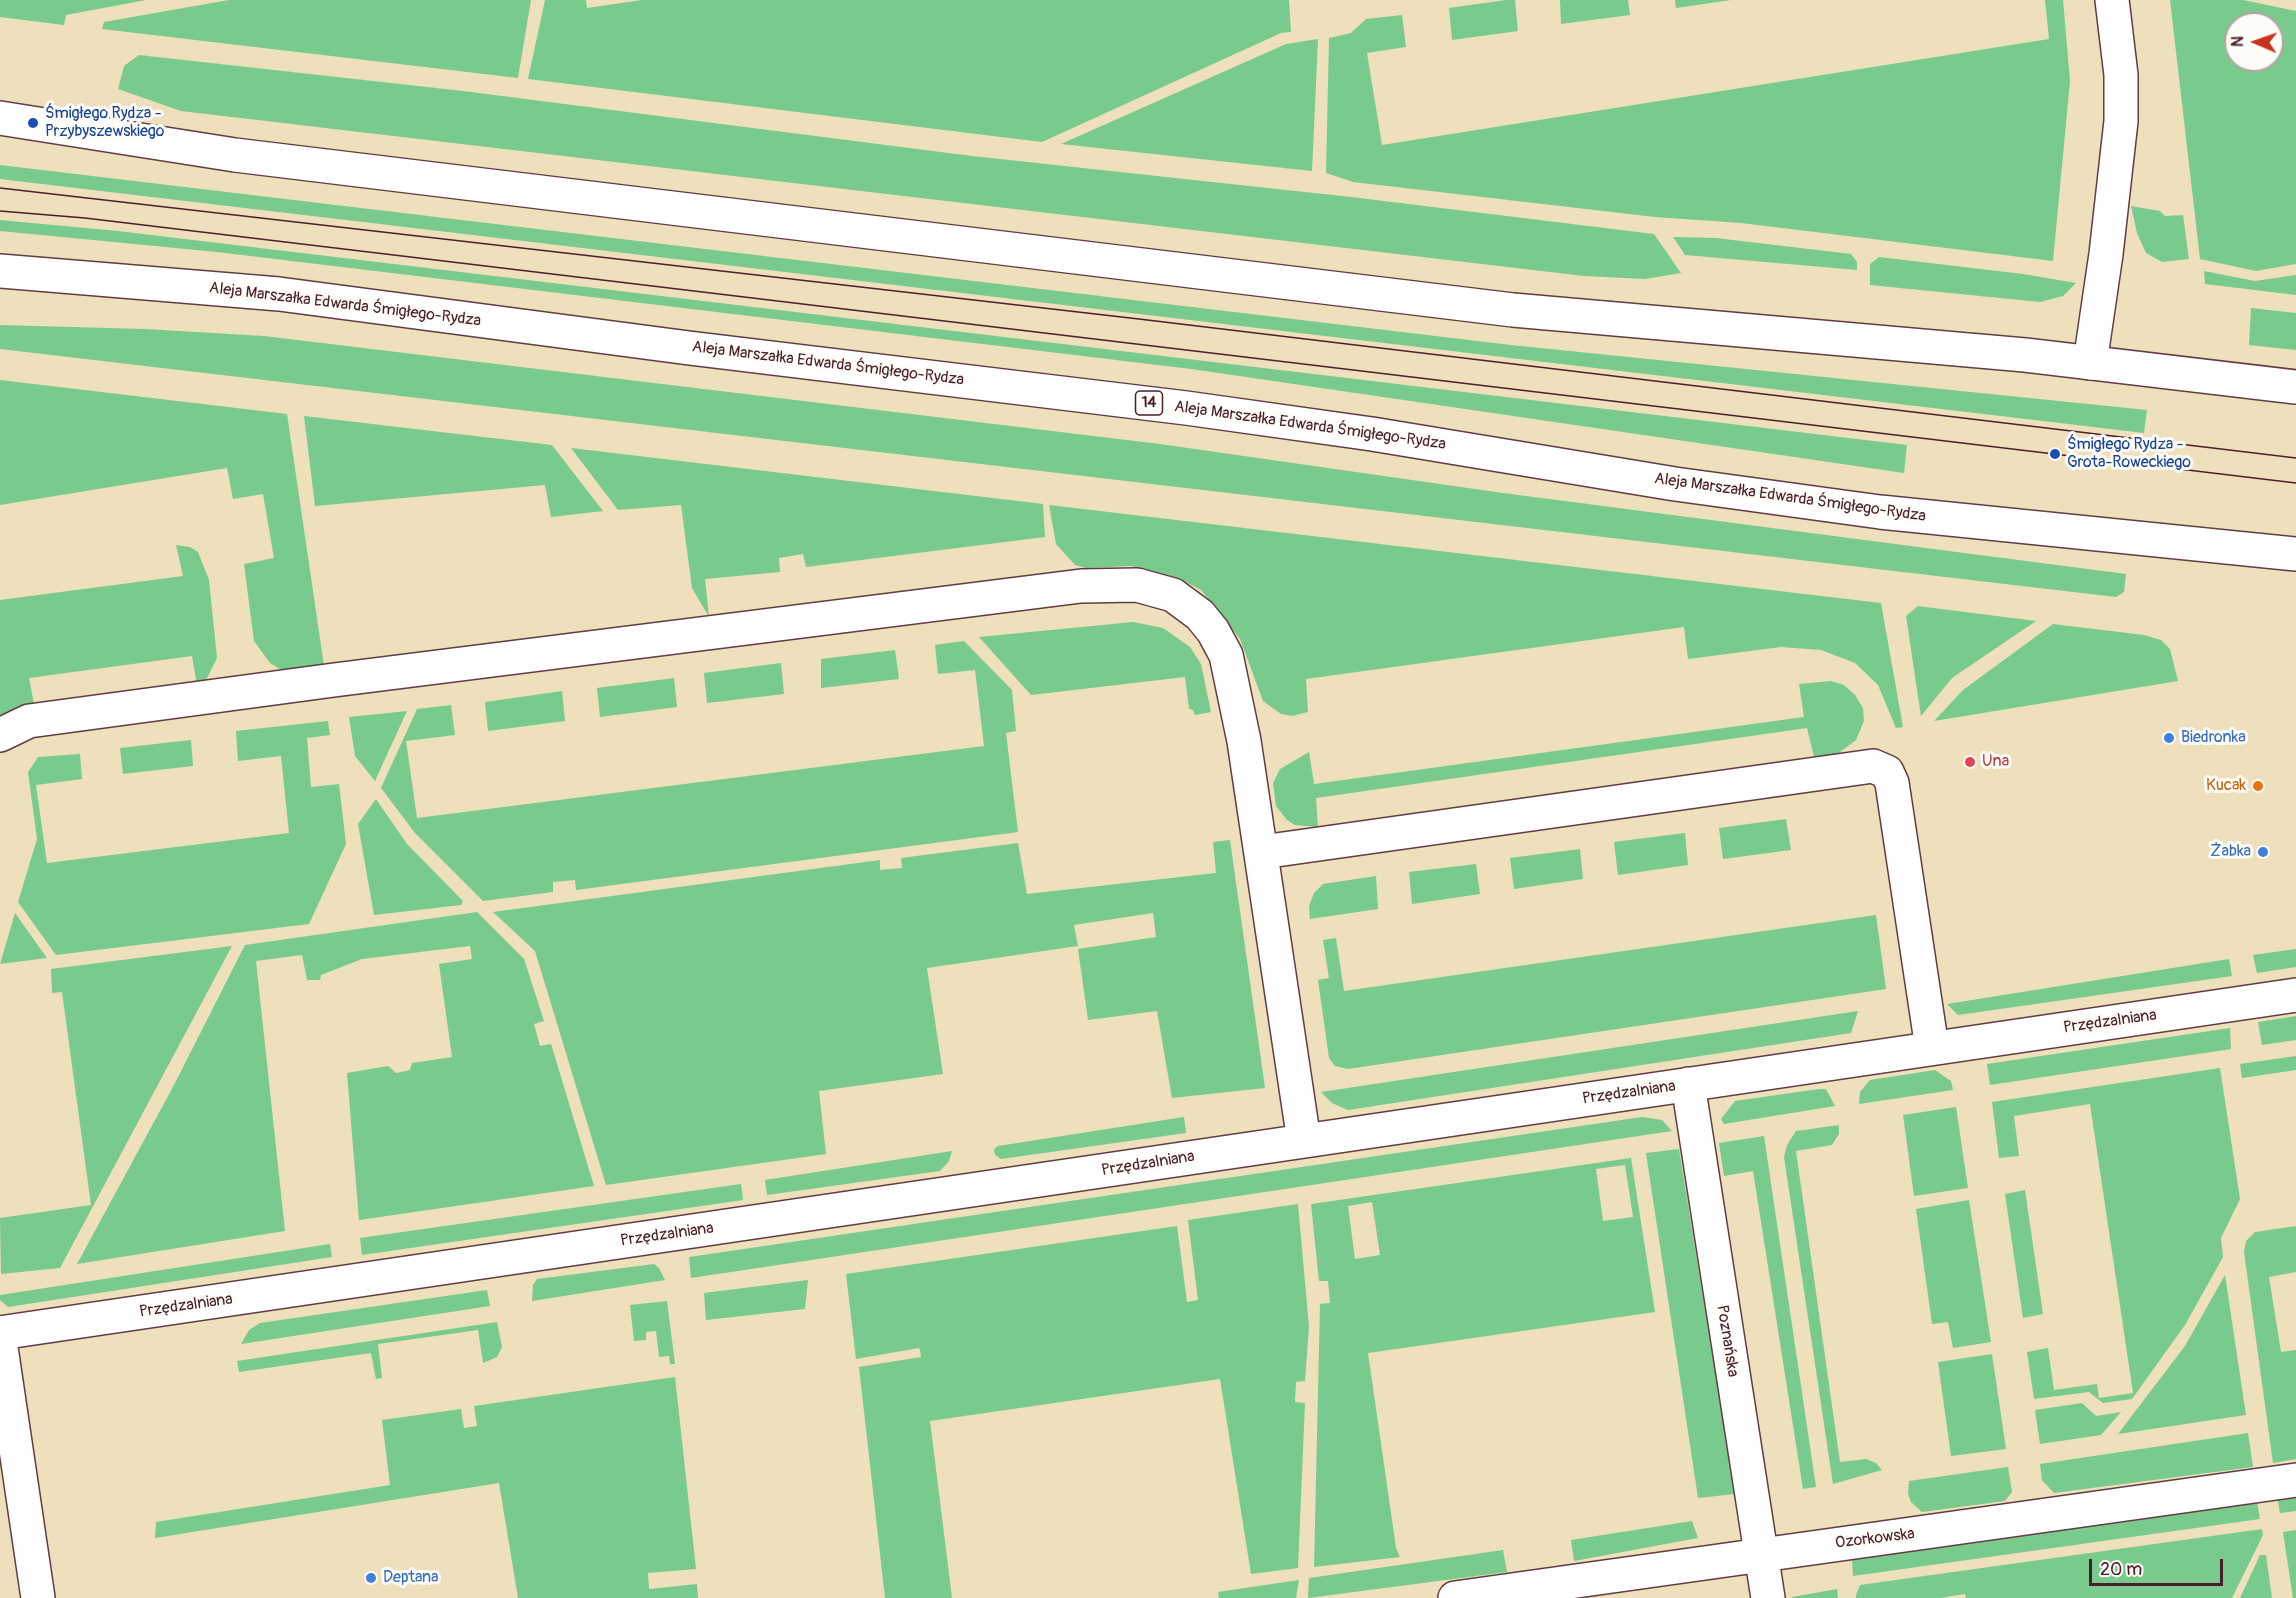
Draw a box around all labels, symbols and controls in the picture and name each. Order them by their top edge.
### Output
north arrow [2224,12,2284,72]
text: N [2228,36,2248,47]
place label: Śmigłego Rydza - Przybyszewskiego [45,104,164,142]
marker: Śmigłego Rydza - Przybyszewskiego [26,116,40,130]
street label: Aleja Marszałka Edwarda Śmigłego-Rydza [208,279,482,331]
street label: Aleja Marszałka Edwarda Śmigłego-Rydza [691,338,965,390]
road number: 14 [1136,391,1162,415]
street label: Aleja Marszałka Edwarda Śmigłego-Rydza [1173,397,1447,455]
place label: Śmigłego Rydza - Grota-Roweckiego [2067,435,2191,473]
marker: Śmigłego Rydza - Grota-Roweckiego [2048,447,2062,461]
street label: Aleja Marszałka Edwarda Śmigłego-Rydza [1653,469,1927,527]
place label: Biedronka [2181,728,2246,748]
marker: Biedronka [2162,731,2176,745]
place label: Una [1982,752,2009,772]
marker: Una [1963,755,1977,769]
place label: Kucak [2206,776,2246,796]
marker: Kucak [2251,779,2265,793]
place label: Żabka [2210,842,2251,862]
marker: Żabka [2256,845,2270,859]
street label: Przędzalniana [2062,1006,2158,1038]
street label: Przędzalniana [1581,1077,1677,1109]
street label: Przędzalniana [1100,1147,1196,1181]
street label: Przędzalniana [619,1219,715,1251]
street label: Przędzalniana [138,1290,234,1322]
street label: Poznańska [1712,1304,1742,1378]
street label: Ozorkowska [1834,1525,1916,1553]
scale bar [2092,1547,2226,1585]
text: 20 m [2100,1558,2142,1581]
place label: Deptana [383,1568,438,1588]
marker: Deptana [364,1571,378,1585]

